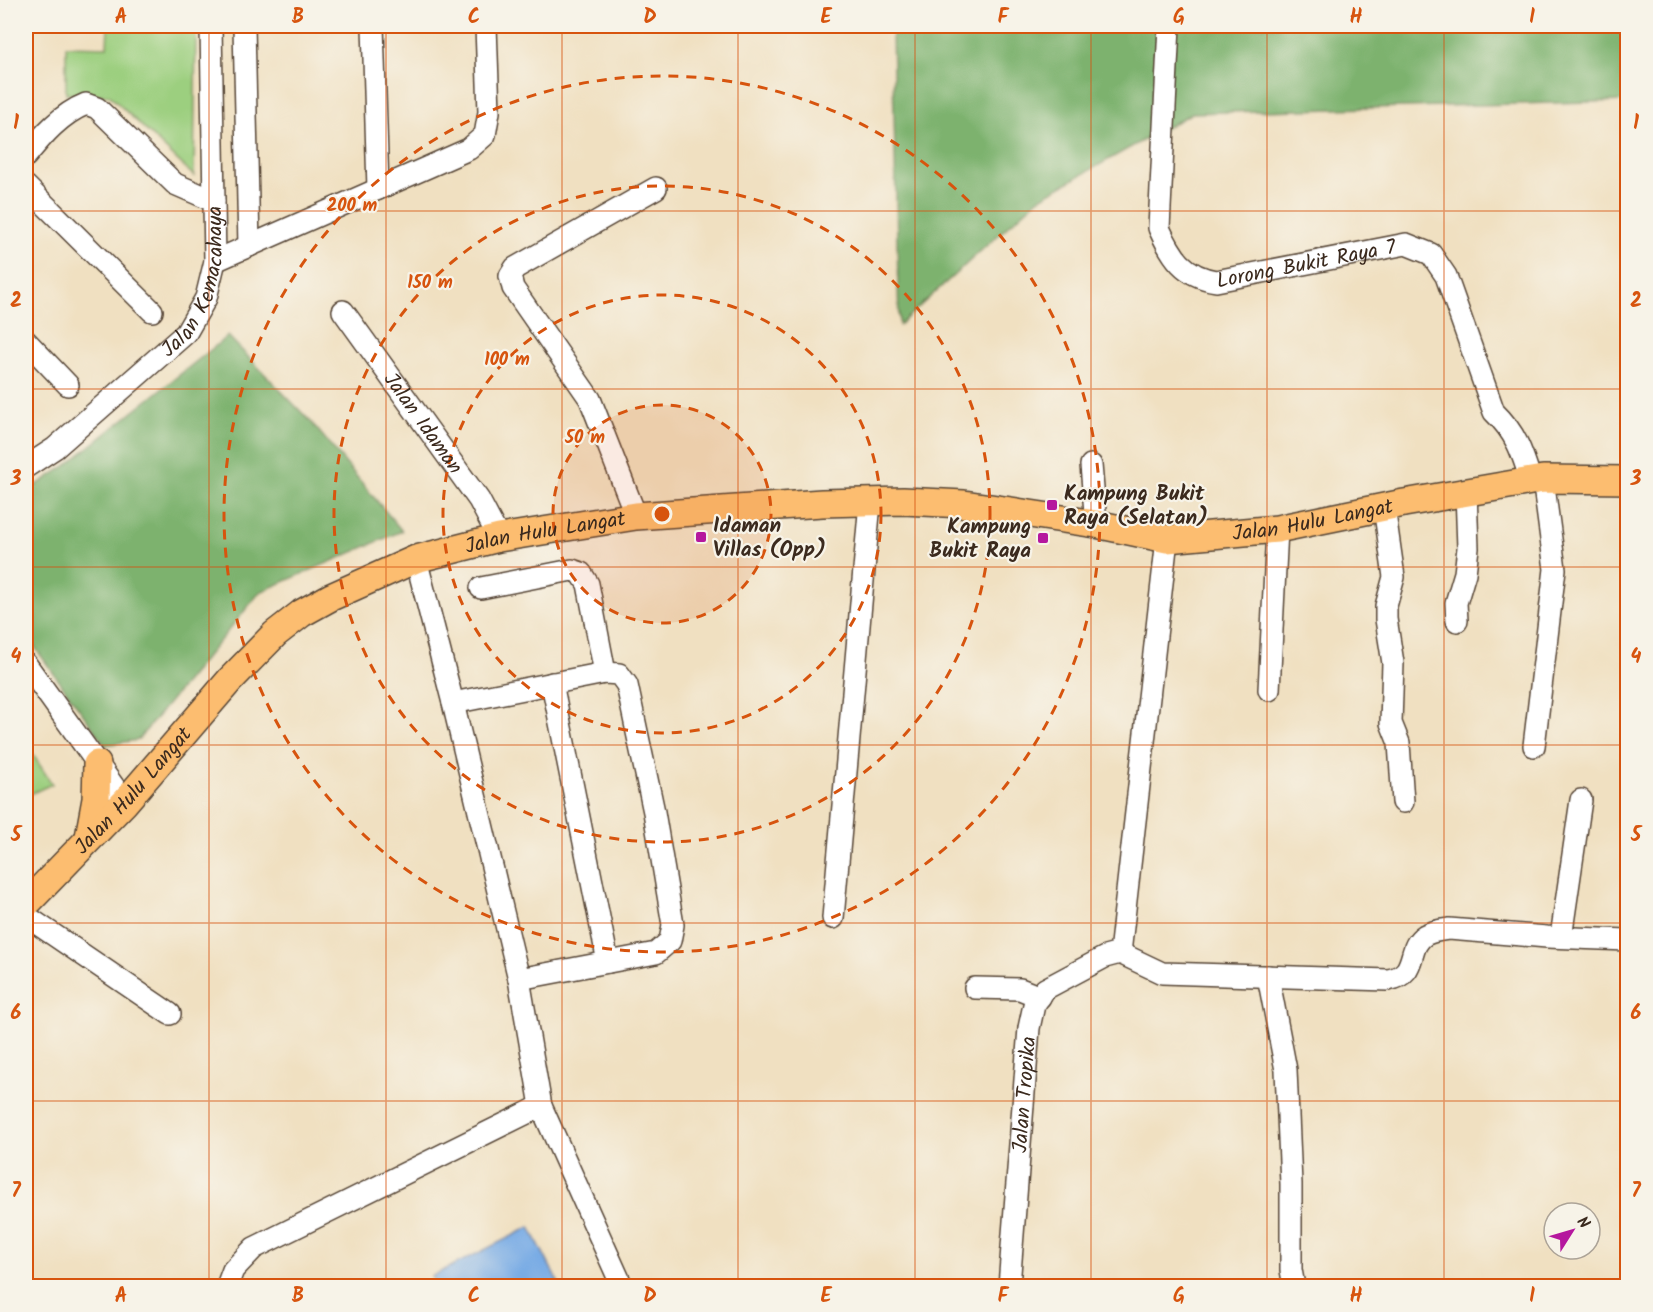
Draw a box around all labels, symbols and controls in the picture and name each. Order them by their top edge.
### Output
text: A [115,2,127,34]
text: B [292,2,304,34]
text: C [468,2,480,34]
text: D [643,2,657,34]
text: E [820,2,832,34]
text: F [998,2,1010,34]
text: G [1173,2,1185,34]
text: H [1349,2,1363,34]
text: I [1529,2,1535,34]
text: 1 [13,108,19,140]
text: 1 [1633,108,1639,140]
text: 200 m [327,192,378,221]
street label: Jalan Kemacahaya [154,206,234,366]
street label: Lorong Bukit Raya 7 [1214,231,1400,299]
text: 150 m [407,269,453,298]
text: 2 [10,286,22,318]
text: 2 [1630,286,1642,318]
text: 100 m [484,346,530,375]
street label: Jalan Idaman [374,366,471,482]
text: 50 m [564,424,605,453]
text: 3 [10,464,22,496]
text: 3 [1630,464,1642,496]
place label: Kampung Bukit Raya (Selatan) [1064,478,1208,535]
street label: Jalan Hulu Langat [1231,490,1397,551]
marker: Kampung Bukit Raya (Selatan) [1045,498,1059,512]
street label: Jalan Hulu Langat [462,503,629,564]
centre of rings [652,504,672,524]
place label: Idaman Villas (Opp) [713,510,826,567]
place label: Kampung Bukit Raya [929,511,1031,568]
marker: Idaman Villas (Opp) [694,530,708,544]
marker: Kampung Bukit Raya [1036,531,1050,545]
text: 4 [11,642,22,674]
text: 4 [1631,642,1642,674]
street label: Jalan Hulu Langat [67,719,201,863]
text: 5 [10,820,23,852]
text: 5 [1630,820,1643,852]
text: 6 [11,998,22,1030]
text: 6 [1631,998,1642,1030]
street label: Jalan Tropika [1004,1035,1046,1154]
text: 7 [11,1176,21,1208]
text: 7 [1631,1176,1641,1208]
north arrow [1542,1201,1602,1261]
text: N [1570,1211,1596,1234]
text: A [115,1281,127,1312]
text: B [292,1281,304,1312]
text: C [468,1281,480,1312]
text: D [643,1281,657,1312]
text: E [820,1281,832,1312]
text: F [998,1281,1010,1312]
text: G [1173,1281,1185,1312]
text: H [1349,1281,1363,1312]
text: I [1529,1281,1535,1312]

